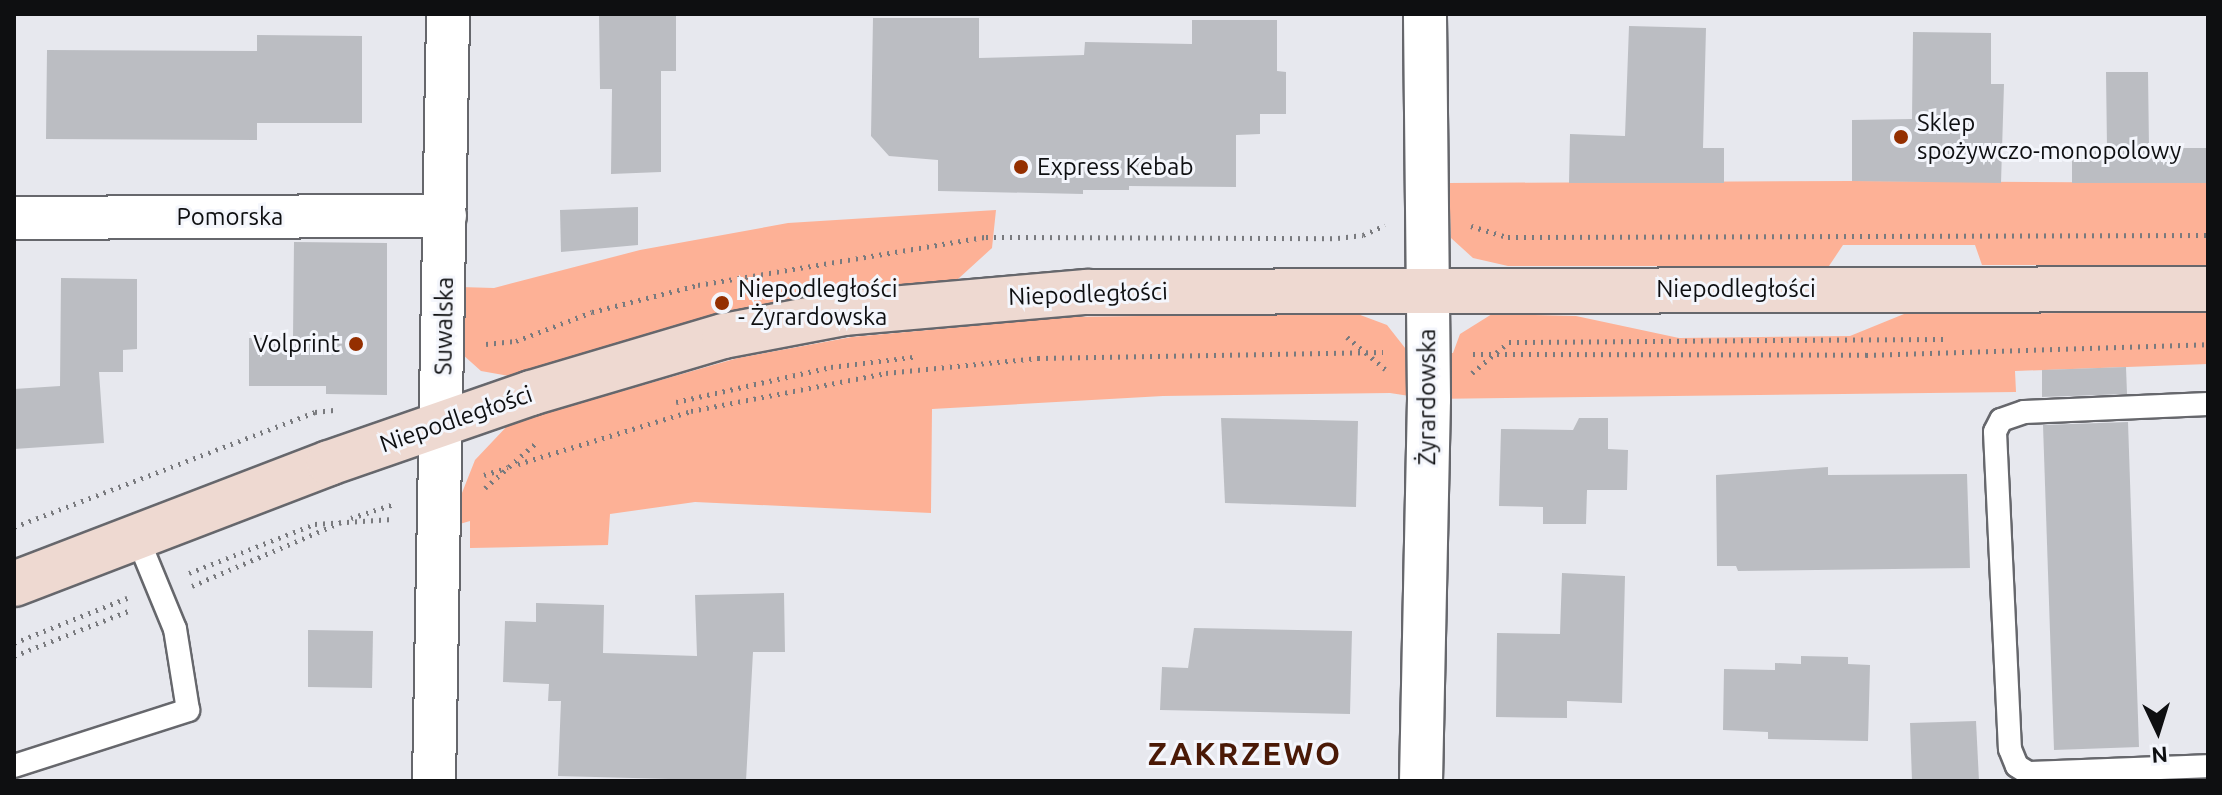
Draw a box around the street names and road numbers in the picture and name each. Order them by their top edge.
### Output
street label: Pomorska [177,203,283,231]
street label: Niepodległości [1656,275,1816,303]
street label: Suwalska [429,277,459,375]
street label: Niepodległości [1008,277,1168,311]
street label: Żyrardowska [1413,329,1441,465]
street label: Niepodległości [376,379,536,459]

